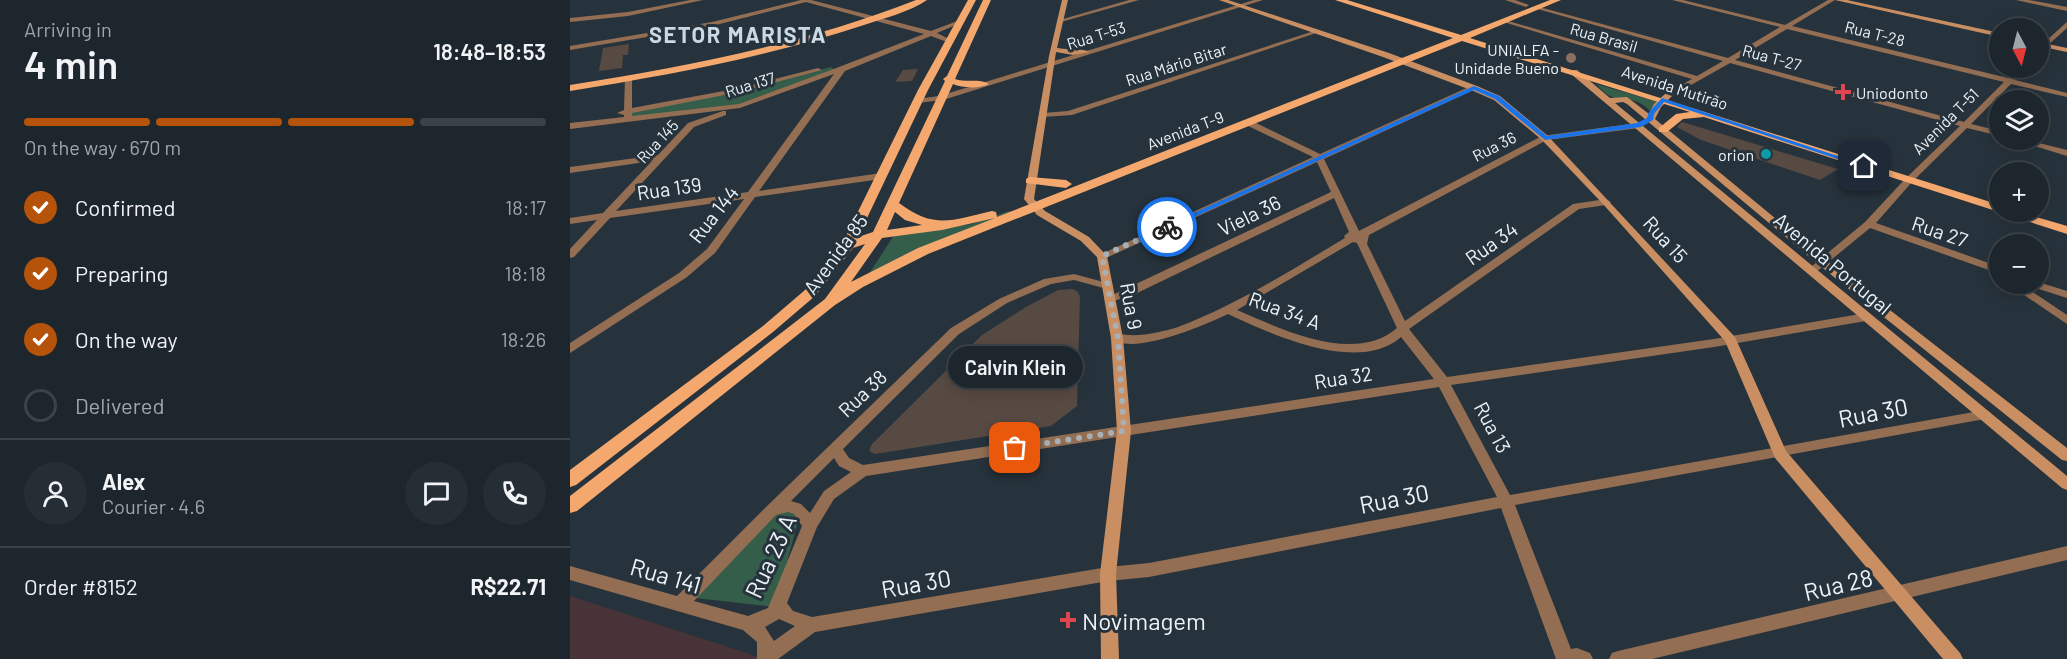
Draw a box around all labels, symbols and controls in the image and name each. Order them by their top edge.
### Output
street label: Rua T-28 [1843,16,1907,50]
text: Arriving in [24,17,112,41]
street label: Rua T-53 [1064,17,1128,53]
street label: Rua Brasil [1568,18,1640,56]
north arrow [1989,18,2049,78]
map controls [1989,18,2049,294]
district label: SETOR MARISTA [649,21,827,47]
text: 18:48–18:53 [433,38,546,64]
street label: Rua Mário Bitar [1123,39,1229,89]
text: 4 min [24,40,118,87]
place label: UNIALFA - Unidade Bueno [1454,40,1559,77]
street label: Rua T-27 [1740,40,1804,74]
marker: UNIALFA - Unidade Bueno [1564,51,1578,65]
street label: Avenida Mutirão [1620,61,1730,113]
street label: Rua 137 [723,67,778,101]
marker: Uniodonto [1834,83,1852,101]
place label: Uniodonto [1856,83,1928,102]
street label: Avenida T-51 [1908,84,1982,158]
button: layers [1989,90,2049,150]
street label: Avenida T-9 [1144,107,1226,153]
street label: Rua 145 [632,115,682,167]
street label: Rua 36 [1469,127,1519,165]
text: On the way · 670 m [24,135,181,159]
pin [1838,140,1889,191]
place label: orion [1718,145,1754,164]
marker: orion [1759,147,1773,161]
icon: home [1847,149,1880,182]
button: + [1989,162,2049,222]
street label: Rua 139 [635,172,703,204]
street label: Rua 144 [683,181,743,247]
street label: Viela 36 [1214,190,1284,240]
icon: check [24,191,57,224]
text: Confirmed [75,194,175,220]
text: 18:17 [505,195,546,219]
courier [1137,197,1197,257]
street label: Avenida Portugal [1769,207,1897,319]
street label: Avenida 85 [798,209,872,299]
street label: Rua 27 [1909,210,1972,252]
icon: bike [1151,211,1184,244]
street label: Rua 15 [1639,211,1693,267]
street label: Rua 34 [1460,216,1522,270]
button: − [1989,234,2049,294]
icon: check [24,257,57,290]
text: Preparing [75,260,168,286]
text: 18:18 [504,261,546,285]
street label: Rua 9 [1116,280,1148,332]
street label: Rua 34 A [1246,286,1324,334]
icon: check [24,323,57,356]
text: On the way [75,326,178,352]
text: 18:26 [501,327,546,351]
callout: Calvin Klein [948,346,1082,388]
text: Calvin Klein [965,355,1066,379]
street label: Rua 32 [1312,361,1374,393]
street label: Rua 38 [833,364,891,422]
street label: Rua 30 [1836,391,1910,433]
text: Delivered [75,392,164,418]
street label: Rua 13 [1470,397,1516,457]
pin [989,422,1040,473]
icon: bag [998,431,1031,464]
button: person [24,462,87,525]
button: chat [405,462,468,525]
button: phone [483,462,546,525]
text: Alex [102,468,145,494]
street label: Rua 30 [1357,477,1431,519]
text: Courier · 4.6 [102,494,205,518]
street label: Rua 23 A [738,510,802,602]
street label: Rua 141 [627,551,705,599]
street label: Rua 28 [1801,562,1875,606]
street label: Rua 30 [879,563,953,603]
text: Order #8152 [24,573,138,599]
text: R$22.71 [470,573,546,599]
place label: Novimagem [1082,606,1206,635]
marker: Novimagem [1059,611,1077,629]

